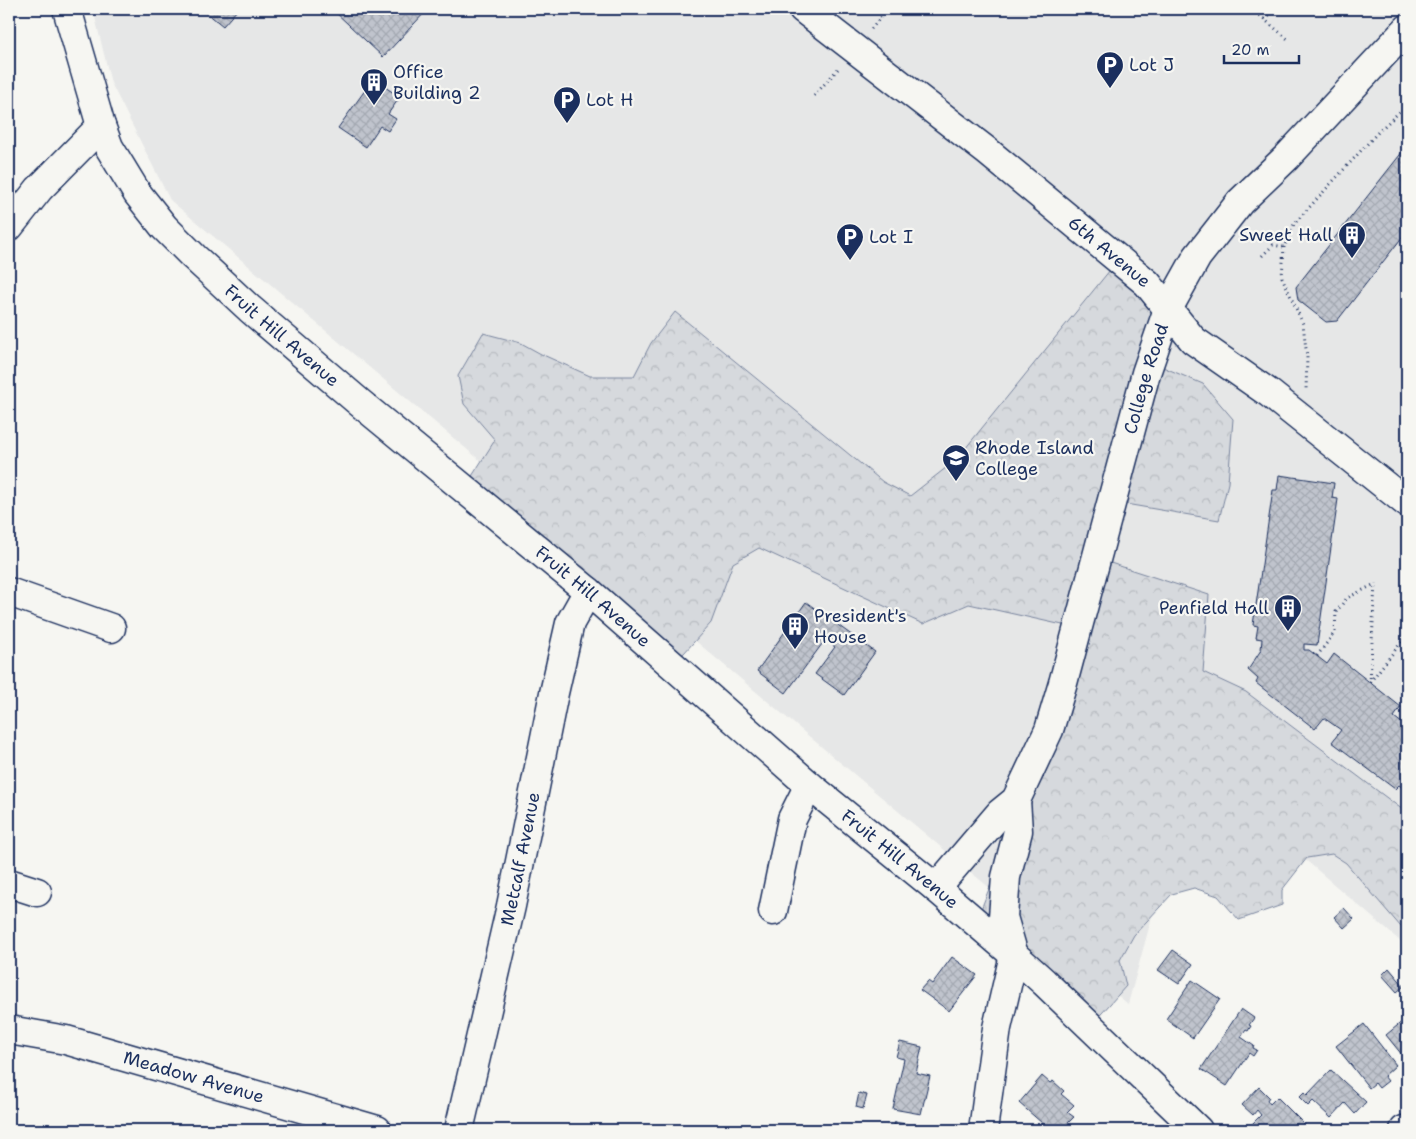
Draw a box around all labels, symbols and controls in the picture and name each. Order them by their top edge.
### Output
scale bar [1224,32,1298,64]
text: 20 m [1231,40,1270,60]
parking icon: Lot J [1095,50,1125,89]
place label: Lot J [1129,53,1174,77]
place label: Office Building 2 [393,60,481,105]
building icon: Office Building 2 [359,67,389,106]
parking icon: Lot H [552,85,582,124]
place label: Lot H [586,88,633,112]
street label: 6th Avenue [1063,211,1156,293]
building icon: Sweet Hall [1337,220,1367,259]
parking icon: Lot I [835,222,865,261]
place label: Sweet Hall [1239,223,1334,247]
place label: Lot I [869,225,913,249]
street label: Fruit Hill Avenue [219,279,344,392]
street label: College Road [1118,320,1174,437]
place label: Rhode Island College [975,436,1094,481]
school or university icon: Rhode Island College [941,443,971,482]
street label: Fruit Hill Avenue [530,540,656,653]
building icon: Penfield Hall [1273,593,1303,632]
place label: Penfield Hall [1159,596,1270,620]
place label: President's House [814,604,907,649]
building icon: President's House [780,611,810,650]
street label: Metcalf Avenue [495,790,546,928]
street label: Fruit Hill Avenue [836,804,964,914]
street label: Meadow Avenue [121,1045,267,1109]

